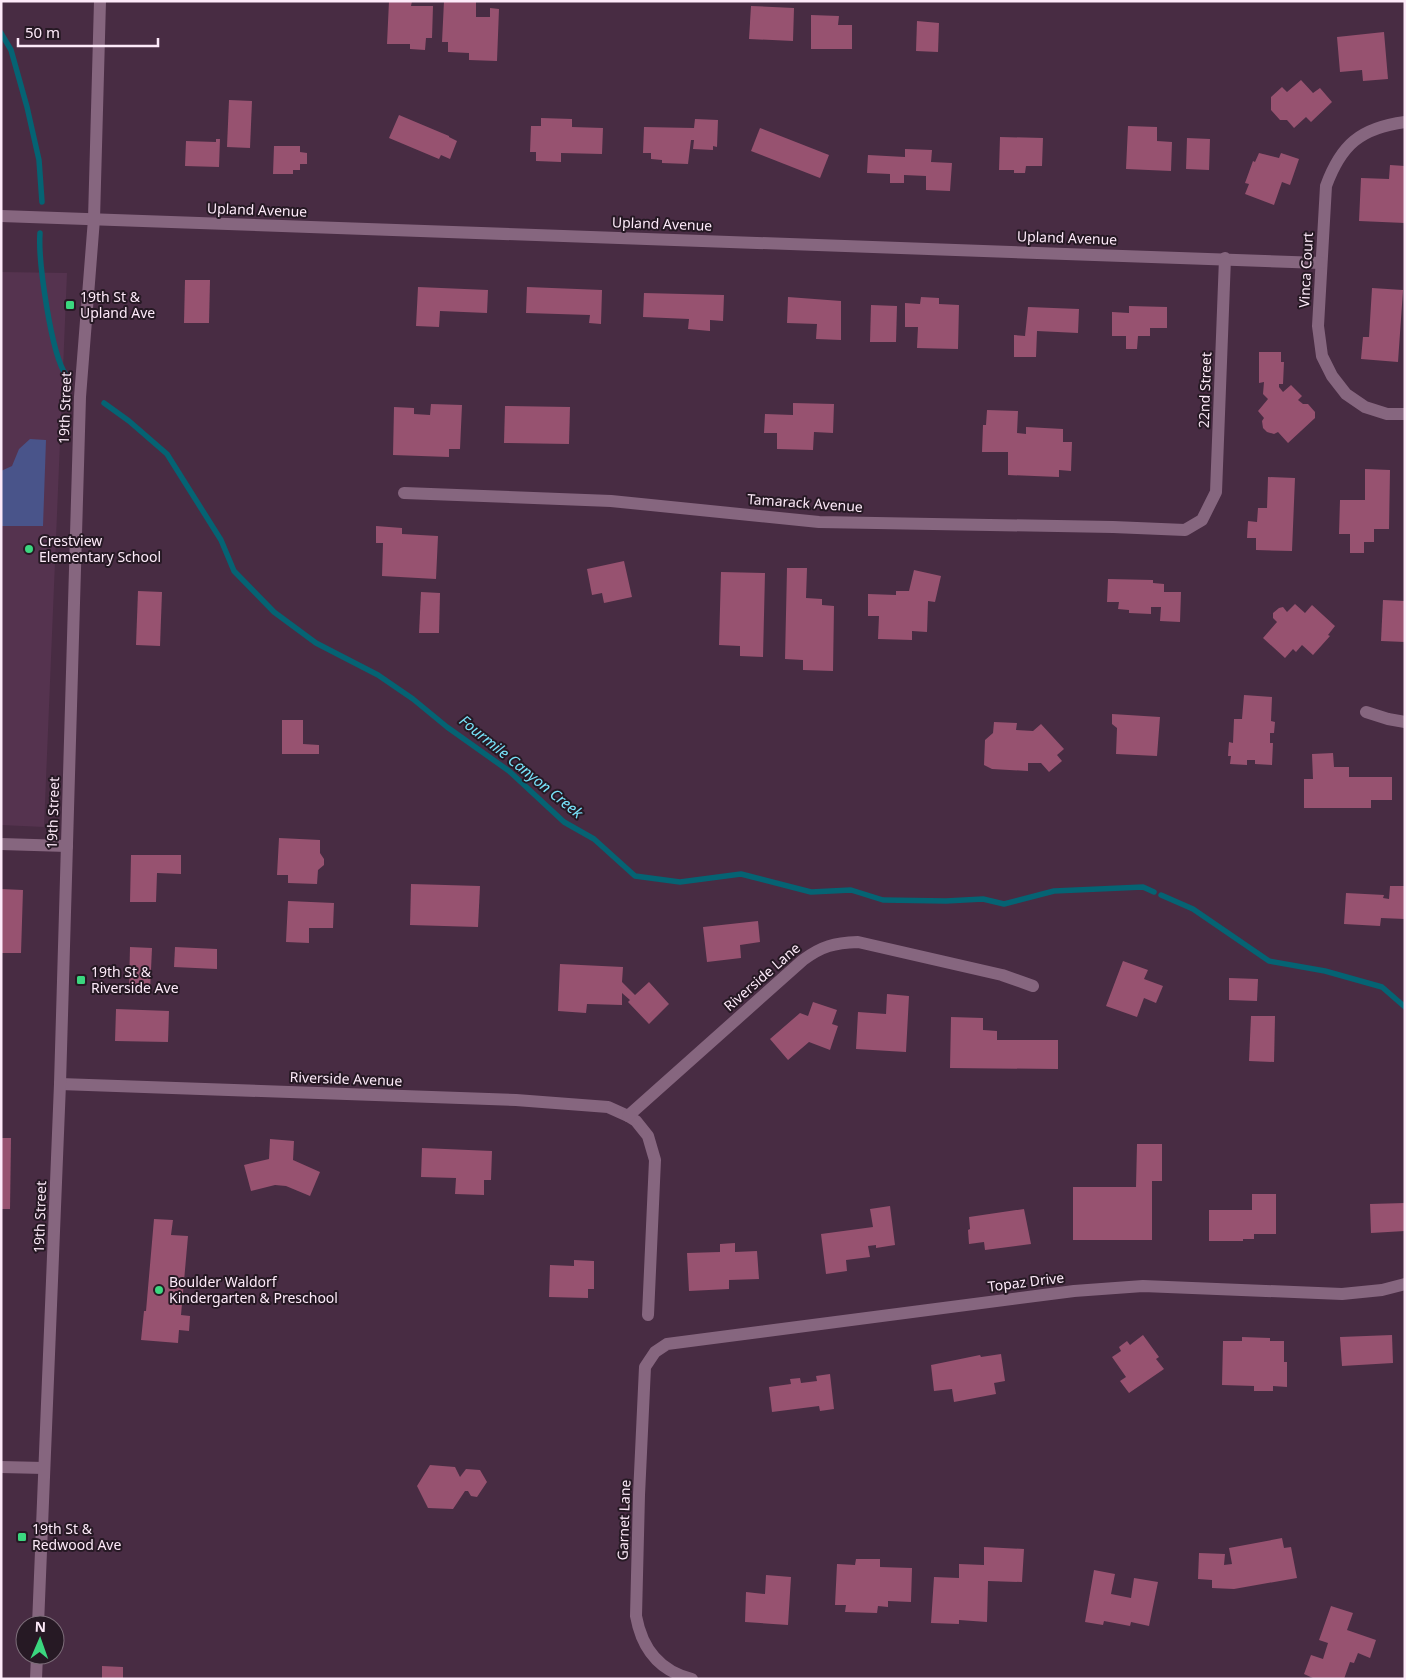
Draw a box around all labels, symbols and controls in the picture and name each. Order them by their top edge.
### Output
scale bar [18,15,158,47]
text: 50 m [25,22,60,42]
street label: Upland Avenue [207,198,308,221]
street label: Upland Avenue [612,212,713,235]
street label: Upland Avenue [1017,226,1118,249]
street label: Vinca Court [1294,232,1317,308]
place label: 19th St & Upland Ave [80,287,155,322]
marker: 19th St & Upland Ave [64,299,76,311]
street label: 22nd Street [1194,352,1215,428]
street label: 19th Street [54,371,75,445]
street label: Tamarack Avenue [747,489,864,516]
place label: Crestview Elementary School [39,531,161,566]
marker: Crestview Elementary School [23,543,35,555]
water label: Fourmile Canyon Creek [456,710,588,823]
street label: 19th Street [42,776,63,850]
street label: Riverside Lane [719,938,804,1015]
place label: 19th St & Riverside Ave [91,962,179,997]
marker: 19th St & Riverside Ave [75,974,87,986]
street label: Riverside Avenue [289,1067,403,1090]
street label: 19th Street [29,1180,50,1254]
street label: Topaz Drive [987,1267,1065,1296]
place label: Boulder Waldorf Kindergarten & Preschool [169,1272,338,1307]
marker: Boulder Waldorf Kindergarten & Preschool [153,1284,165,1296]
street label: Garnet Lane [613,1479,634,1561]
place label: 19th St & Redwood Ave [32,1519,121,1554]
marker: 19th St & Redwood Ave [16,1531,28,1543]
north arrow [15,1615,65,1665]
text: N [34,1617,46,1636]

